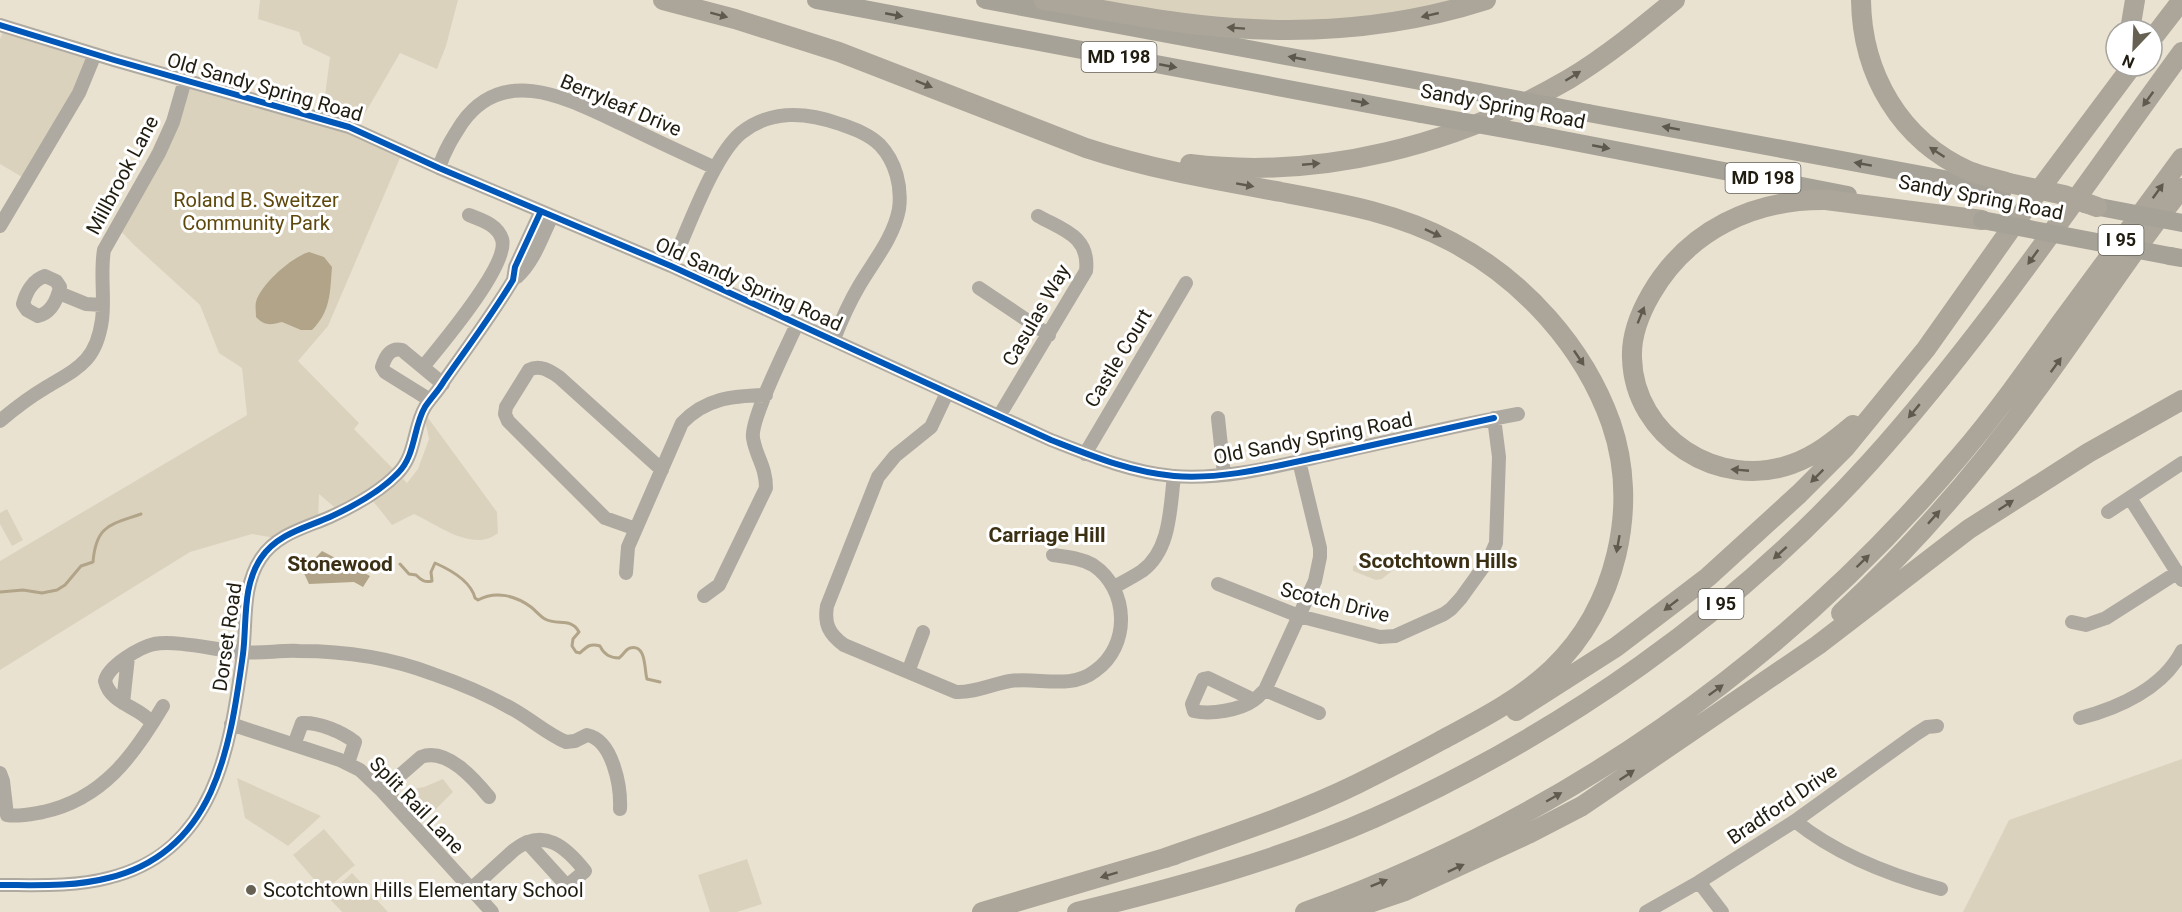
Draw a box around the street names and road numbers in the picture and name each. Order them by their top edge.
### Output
road number: MD 198 [1082,42,1156,72]
street label: Old Sandy Spring Road [164,48,366,126]
street label: Berryleaf Drive [557,69,685,141]
street label: Sandy Spring Road [1419,78,1587,134]
street label: Millbrook Lane [81,111,163,239]
road number: MD 198 [1726,163,1800,193]
street label: Sandy Spring Road [1897,169,2065,225]
road number: I 95 [2098,225,2144,255]
street label: Old Sandy Spring Road [652,232,846,336]
street label: Casulas Way [997,259,1075,370]
street label: Castle Court [1079,304,1157,412]
street label: Old Sandy Spring Road [1211,407,1415,469]
street label: Scotch Drive [1278,577,1392,627]
street label: Dorset Road [207,581,247,693]
road number: I 95 [1698,589,1744,619]
street label: Split Rail Lane [365,752,469,858]
street label: Bradford Drive [1723,759,1841,849]

